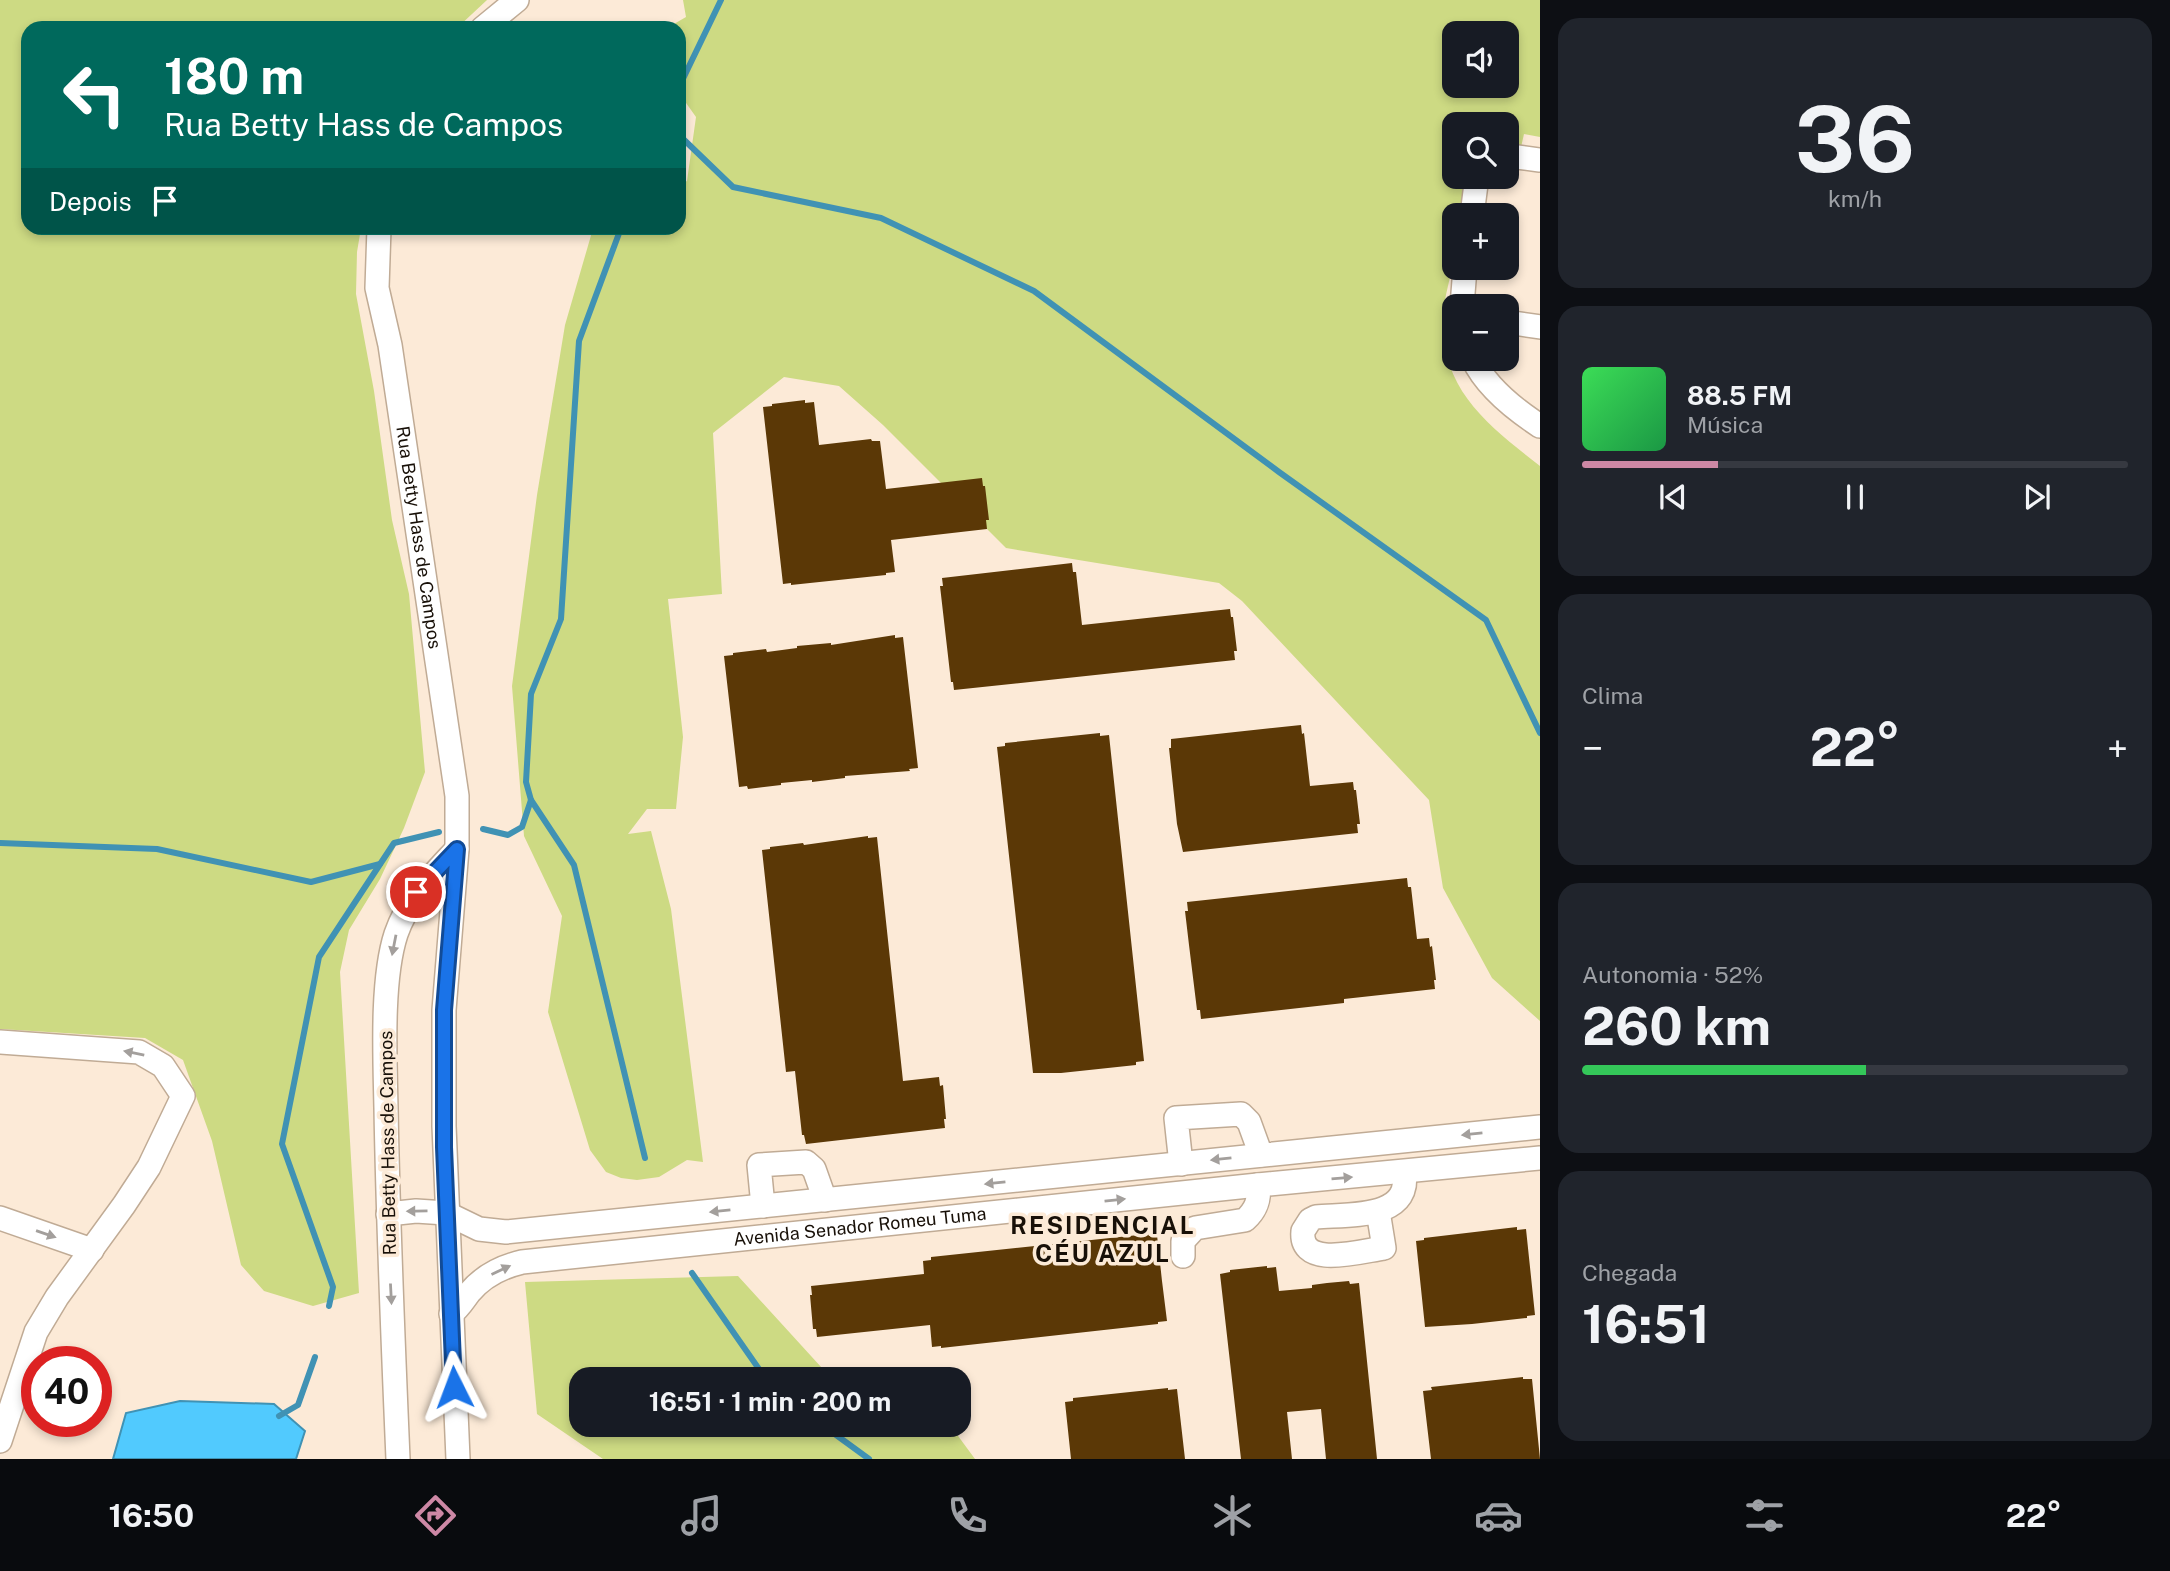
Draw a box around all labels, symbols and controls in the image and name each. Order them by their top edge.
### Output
map controls [1442,21,1519,371]
button: sound [1442,21,1519,98]
text: 180 m [164,47,304,105]
icon: left [49,49,140,140]
text: 36 [1795,86,1915,192]
text: Rua Betty Hass de Campos [164,106,563,143]
button: search [1442,112,1519,189]
icon: arrive [146,182,184,220]
text: km/h [1828,185,1882,212]
text: Depois [49,186,132,217]
button: + [1442,203,1519,280]
button: − [1442,294,1519,371]
text: 88.5 FM [1687,380,1792,411]
text: Música [1687,411,1763,438]
street label: Rua Betty Hass de Campos [392,425,446,650]
icon: previous [1654,478,1692,516]
icon: pause [1836,478,1874,516]
icon: next [2018,478,2056,516]
text: Clima [1582,682,1643,709]
text: 22° [1810,717,1900,778]
text: − [1582,726,1603,771]
text: + [2107,726,2128,771]
pin [386,862,446,922]
icon: arrive [397,873,435,911]
one-way arrow [389,934,400,956]
text: Autonomia · 52% [1582,961,1763,988]
text: 260 km [1582,996,1771,1057]
street label: Rua Betty Hass de Campos [375,1031,400,1255]
one-way arrow [123,1048,145,1059]
one-way arrow [1461,1129,1483,1140]
one-way arrow [1210,1154,1232,1165]
one-way arrow [1331,1172,1353,1183]
one-way arrow [984,1177,1006,1188]
one-way arrow [1104,1194,1126,1205]
street label: Avenida Senador Romeu Tuma [732,1202,987,1250]
one-way arrow [709,1205,731,1216]
one-way arrow [406,1206,428,1217]
district label: RESIDENCIAL CÉU AZUL [1010,1211,1196,1267]
one-way arrow [36,1229,57,1240]
text: Chegada [1582,1259,1677,1286]
one-way arrow [491,1264,511,1276]
one-way arrow [385,1283,396,1305]
text: 16:51 [1582,1294,1710,1355]
speed limit sign: 40 [21,1346,112,1437]
position arrow [417,1350,491,1424]
text: 16:51 · 1 min · 200 m [649,1386,891,1417]
icon: directions [411,1491,460,1540]
icon: music [677,1491,726,1540]
icon: phone [943,1491,992,1540]
icon: climate [1208,1491,1257,1540]
icon: car [1474,1491,1523,1540]
icon: filters [1740,1491,1789,1540]
text: 16:50 [108,1497,194,1534]
text: 22° [2006,1497,2062,1534]

